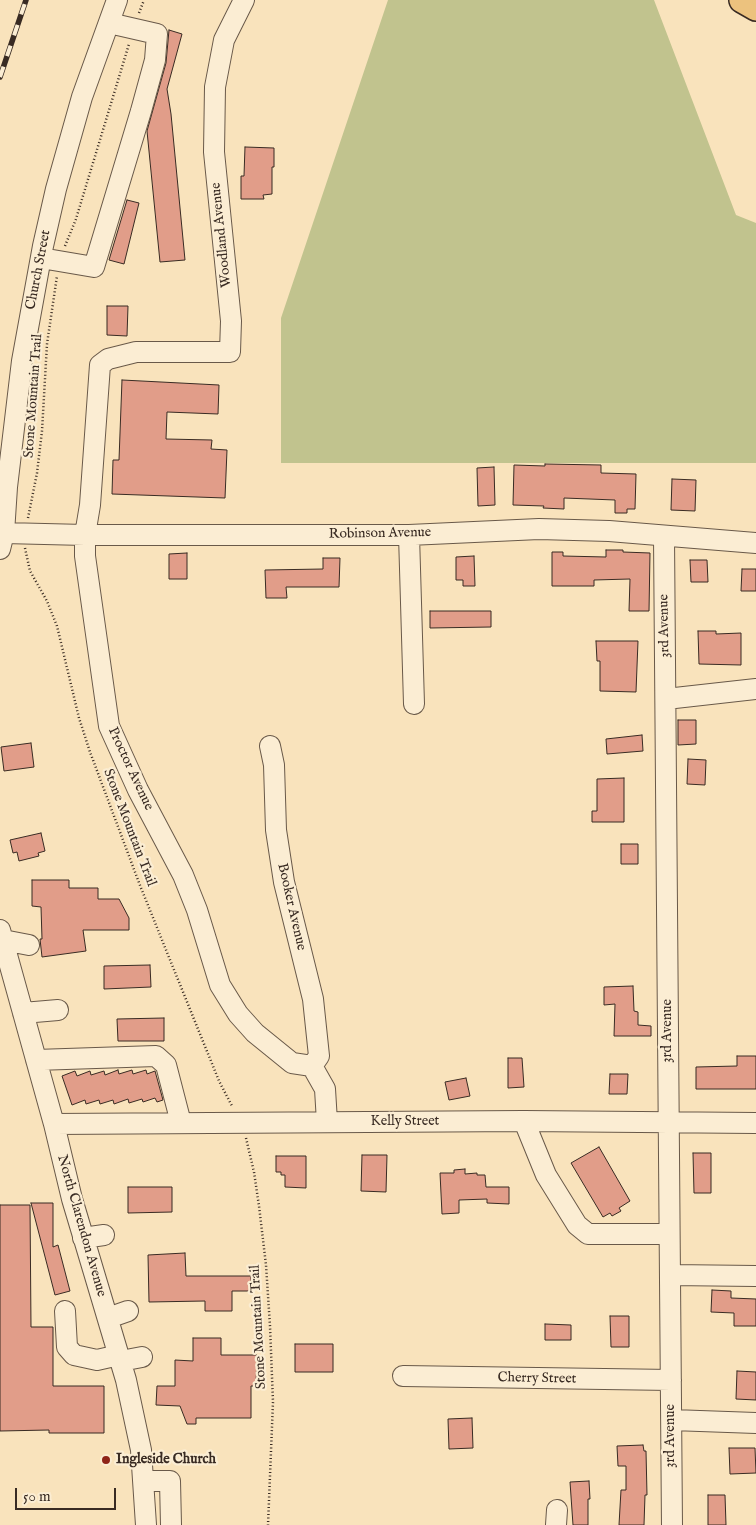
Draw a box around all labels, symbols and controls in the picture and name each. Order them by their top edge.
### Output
street label: Woodland Avenue [208,182,236,288]
street label: Church Street [23,229,55,311]
street label: Stone Mountain Trail [21,333,47,459]
street label: Robinson Avenue [329,525,431,543]
street label: 3rd Avenue [656,594,674,658]
street label: Proctor Avenue [103,725,157,813]
street label: Stone Mountain Trail [99,767,159,889]
street label: Booker Avenue [273,862,309,952]
street label: 3rd Avenue [660,999,676,1063]
street label: Kelly Street [371,1114,439,1130]
street label: North Clarendon Avenue [53,1153,109,1299]
street label: Stone Mountain Trail [247,1264,271,1390]
street label: Cherry Street [497,1370,577,1388]
street label: 3rd Avenue [663,1404,679,1468]
place label: Ingleside Church [116,1452,216,1468]
marker: Ingleside Church [100,1454,112,1466]
scale bar [18,1478,119,1510]
text: 50 m [23,1487,51,1506]

